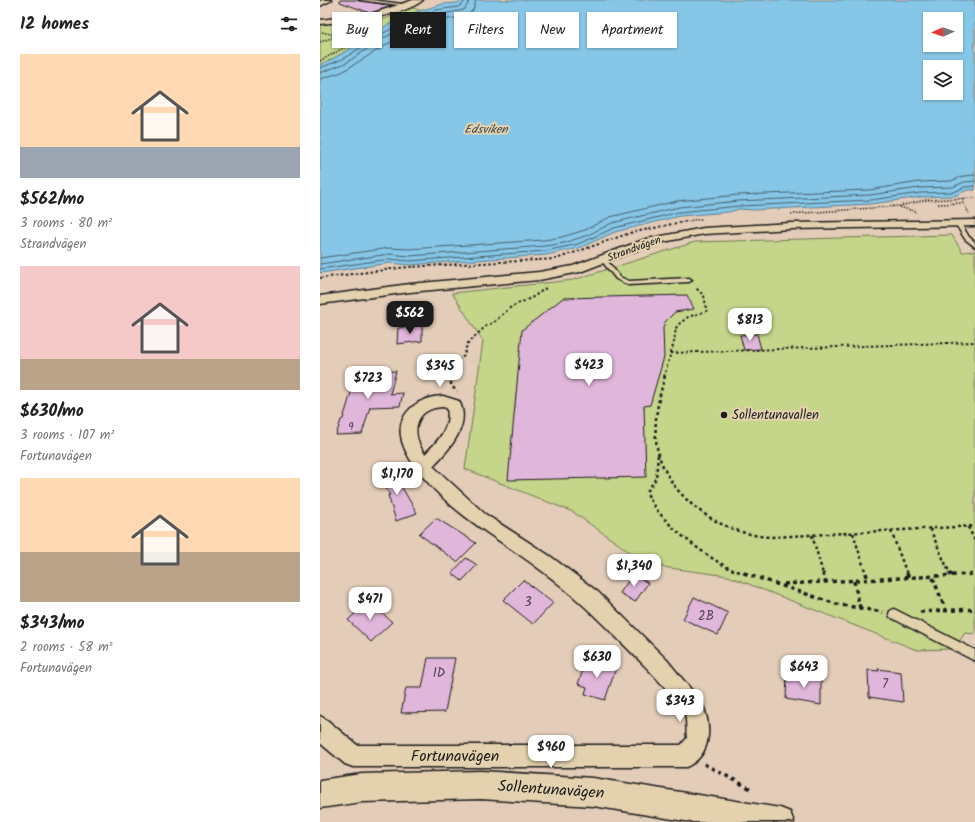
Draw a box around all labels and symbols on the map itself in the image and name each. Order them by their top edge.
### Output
north arrow [923,12,963,52]
water label: Edsviken [464,120,509,139]
street label: Strandvägen [605,231,664,267]
pin: $562 [386,301,434,335]
pin: $813 [726,308,774,342]
pin: $423 [565,353,613,387]
pin: $345 [416,354,464,388]
pin: $723 [344,366,392,400]
place label: Sollentunavallen [732,405,819,426]
marker: Sollentunavallen [719,410,729,420]
house number: 9 [348,418,354,436]
pin: $1,170 [364,462,430,496]
pin: $1,340 [601,554,667,588]
pin: $471 [346,587,394,621]
house number: 3 [524,592,532,613]
house number: 2B [698,606,714,627]
pin: $630 [573,645,621,679]
pin: $643 [780,655,828,689]
house number: 1D [433,663,445,684]
house number: 7 [882,674,889,695]
pin: $343 [656,689,704,723]
pin: $960 [527,735,575,769]
street label: Fortunavägen [411,744,499,769]
street label: Sollentunavägen [497,774,605,806]

